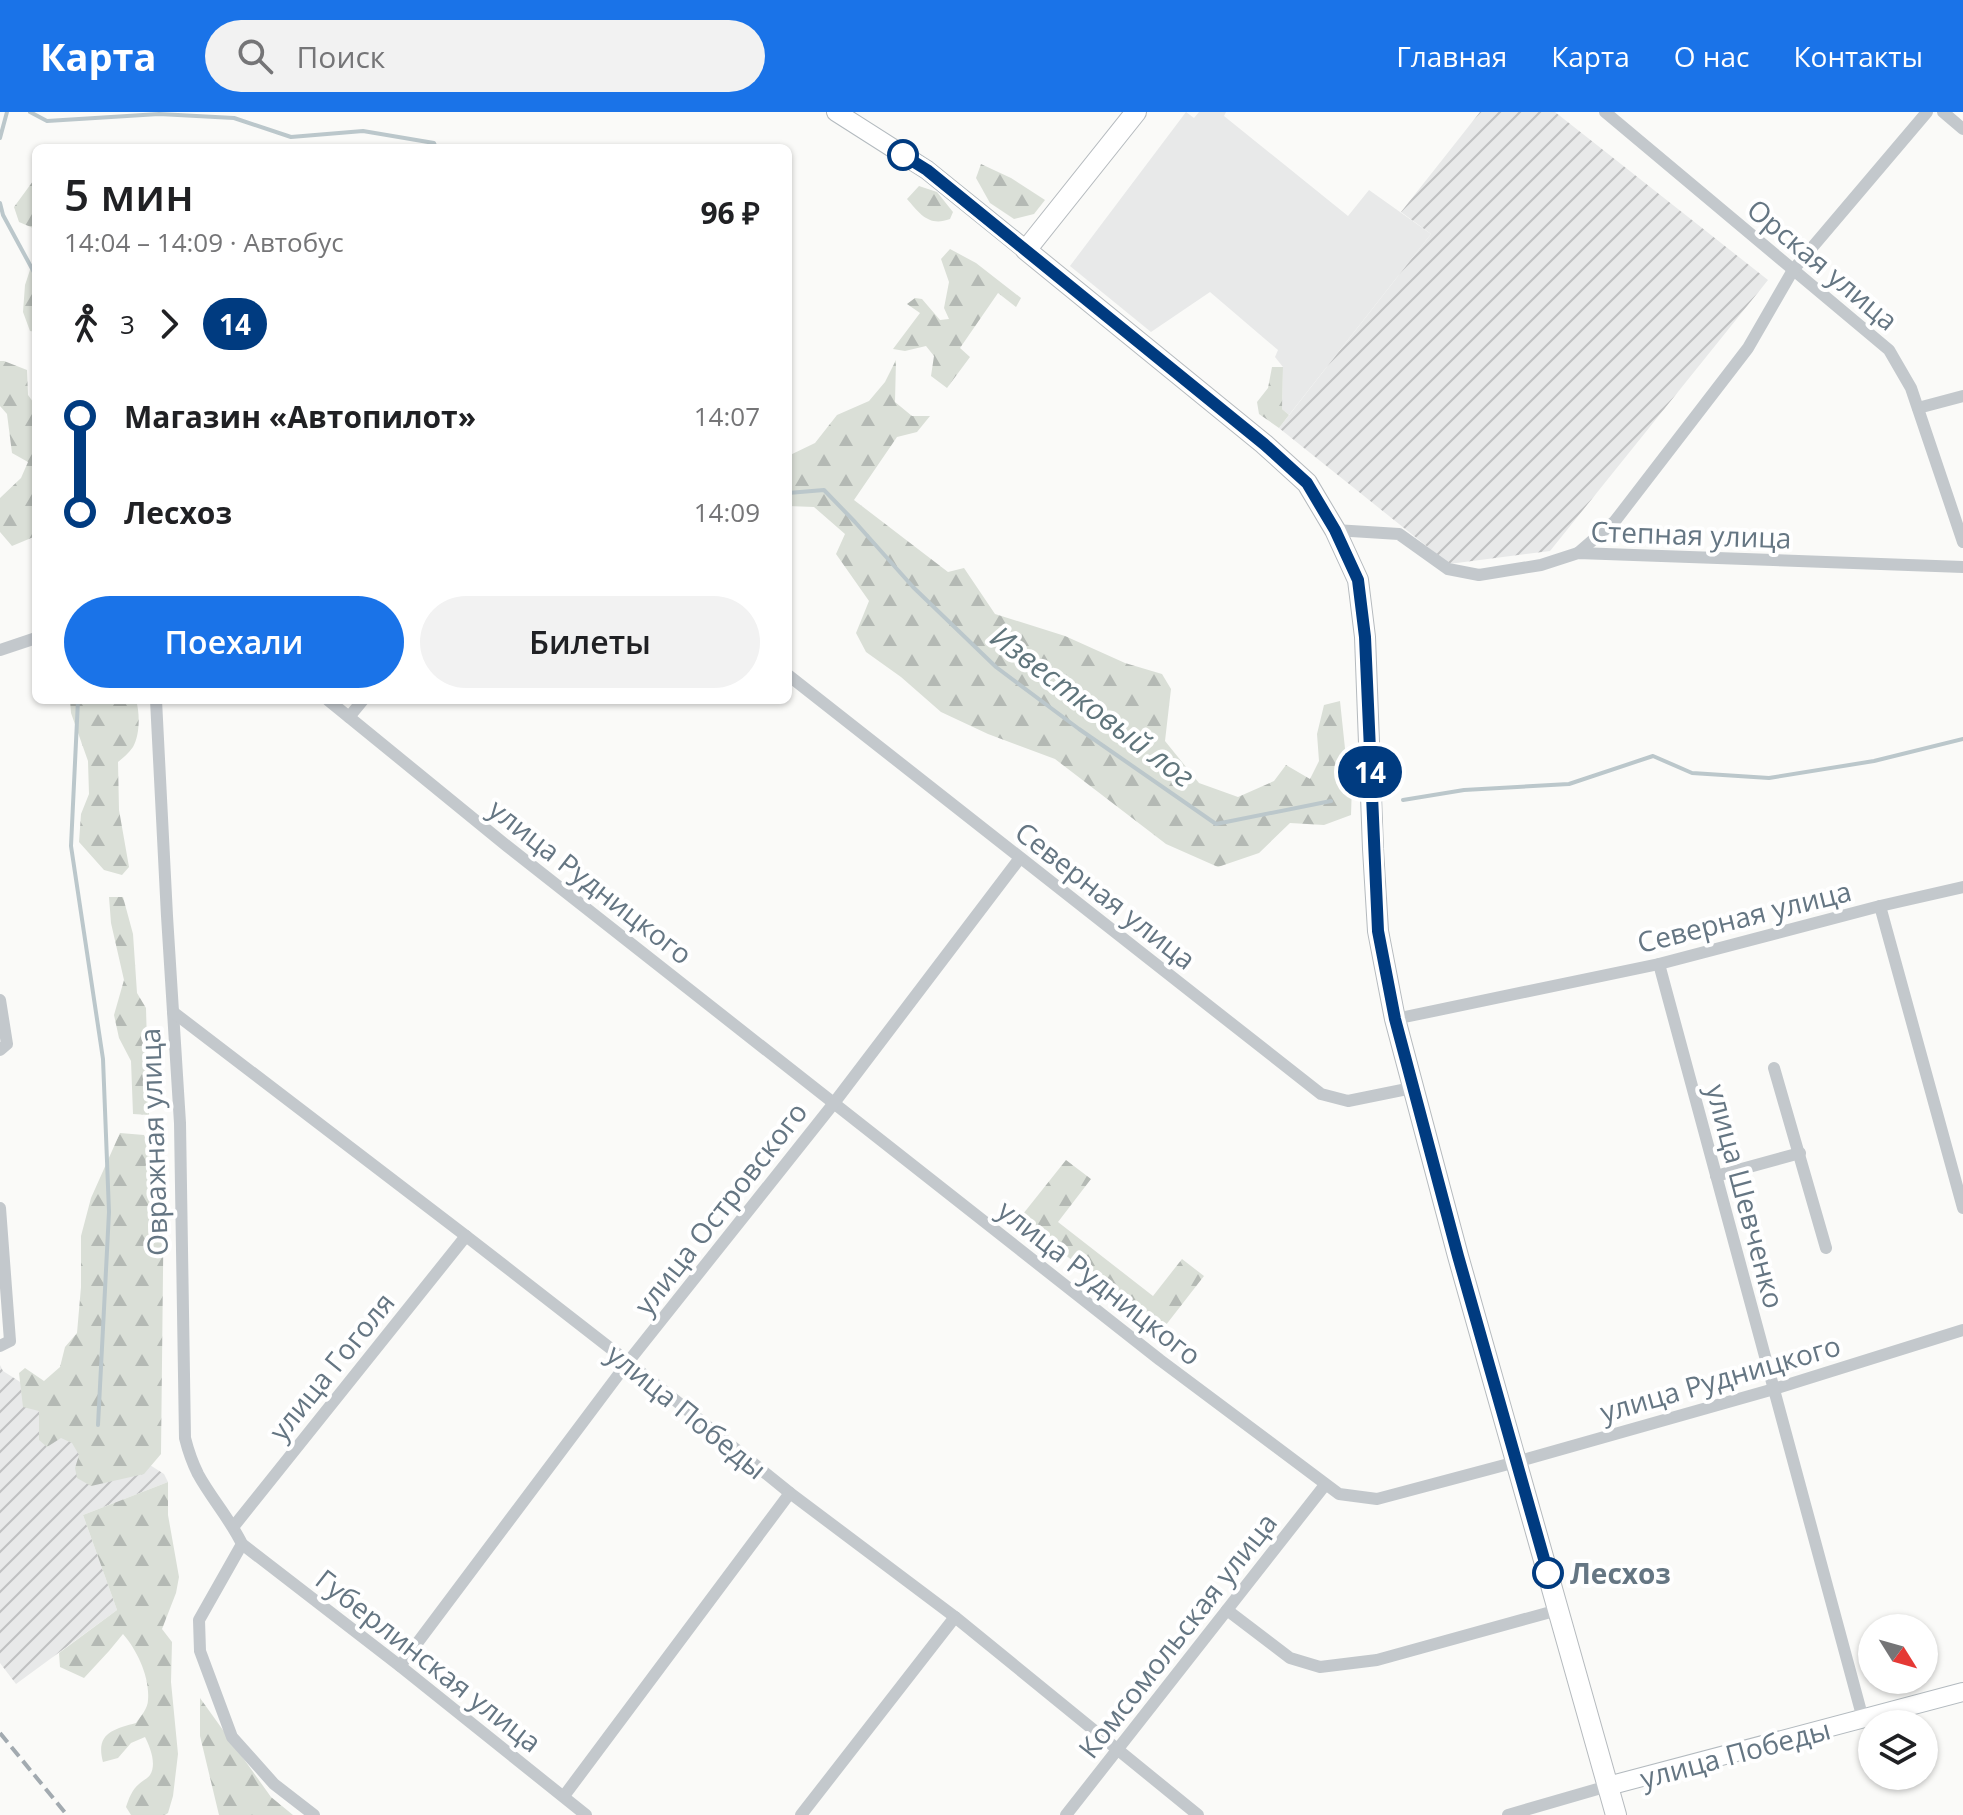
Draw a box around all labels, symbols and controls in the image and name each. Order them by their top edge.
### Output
search box [205,20,765,92]
text: Карта [40,30,157,82]
icon: search [233,34,277,78]
text: Поиск [297,36,385,77]
text: Главная [1396,37,1507,75]
text: Карта [1551,37,1630,75]
text: О нас [1674,37,1749,75]
text: Контакты [1793,37,1923,75]
unlabelled marker [888,140,918,170]
text: 5 мин [64,164,194,224]
street label: Орская улица [1740,190,1906,338]
text: 96 ₽ [700,192,760,233]
text: 14:04 – 14:09 · Автобус [64,224,344,260]
icon: walk [64,302,108,346]
icon: forward [147,302,191,346]
text: 14 [219,305,251,343]
text: 3 [120,306,135,342]
text: Магазин «Автопилот» [124,396,476,437]
text: 14:07 [694,398,760,434]
text: Лесхоз [124,492,232,533]
text: 14:09 [694,494,760,530]
street label: Степная улица [1590,512,1792,556]
button: Поехали [64,596,404,688]
button: Билеты [420,596,760,688]
water label: Известковый лог [983,616,1203,796]
line badge: 14 [1334,746,1406,798]
text: 14 [1354,753,1386,791]
street label: улица Рудницкого [481,790,701,972]
street label: Северная улица [1008,813,1204,977]
street label: Северная улица [1633,871,1855,961]
street label: Овражная улица [130,1027,176,1257]
street label: улица Шевченко [1698,1080,1794,1312]
street label: улица Островского [625,1094,815,1322]
street label: улица Рудницкого [990,1191,1210,1373]
street label: улица Гоголя [260,1284,402,1448]
street label: улица Рудницкого [1595,1325,1845,1431]
street label: улица Победы [599,1335,775,1487]
street label: Комсомольская улица [1069,1504,1285,1766]
place label: Лесхоз [1570,1554,1671,1592]
marker: Лесхоз [1533,1558,1563,1588]
street label: Губерлинская улица [308,1560,550,1760]
north arrow [1858,1614,1938,1694]
map controls [1858,1614,1938,1790]
street label: улица Победы [1636,1709,1834,1797]
button: layers [1858,1710,1938,1790]

